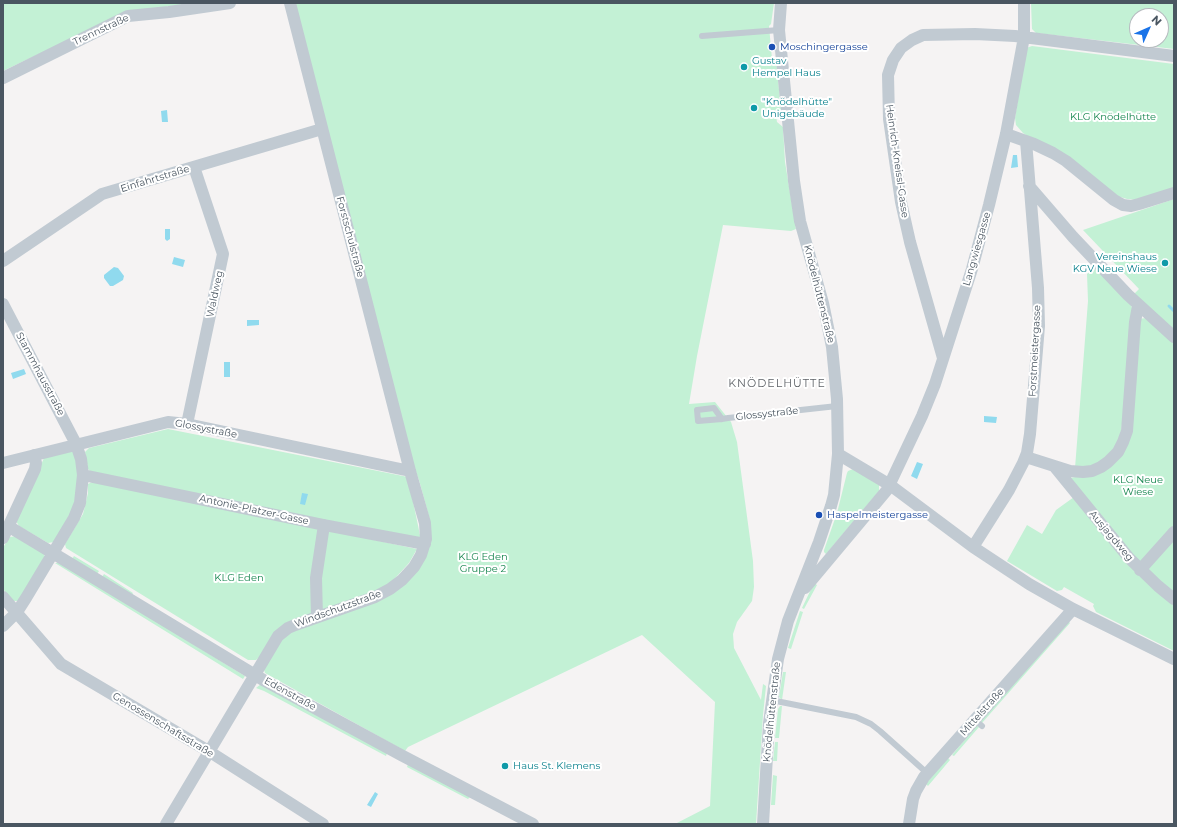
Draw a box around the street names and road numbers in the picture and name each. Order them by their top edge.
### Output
street label: Trennstraße [71,12,131,48]
street label: Heinrich-Kneissl-Gasse [883,103,911,219]
street label: Einfahrtstraße [119,163,191,195]
street label: Forstschulstraße [333,195,367,279]
street label: Langwiesgasse [961,211,993,287]
street label: Knödelhüttenstraße [801,244,837,344]
street label: Waldweg [204,270,226,318]
street label: Forstmeistergasse [1027,305,1043,397]
street label: Stammhausstraße [13,330,67,418]
street label: Glossystraße [735,405,799,423]
street label: Glossystraße [174,417,238,441]
street label: Antonie-Platzer-Gasse [198,493,310,527]
street label: Ausjagdweg [1086,508,1136,564]
street label: Windschutzstraße [293,588,383,630]
street label: Knödelhüttenstraße [761,661,783,763]
street label: Edenstraße [262,675,318,713]
street label: Mittelstraße [958,686,1006,738]
street label: Genossenschaftsstraße [110,690,216,760]

